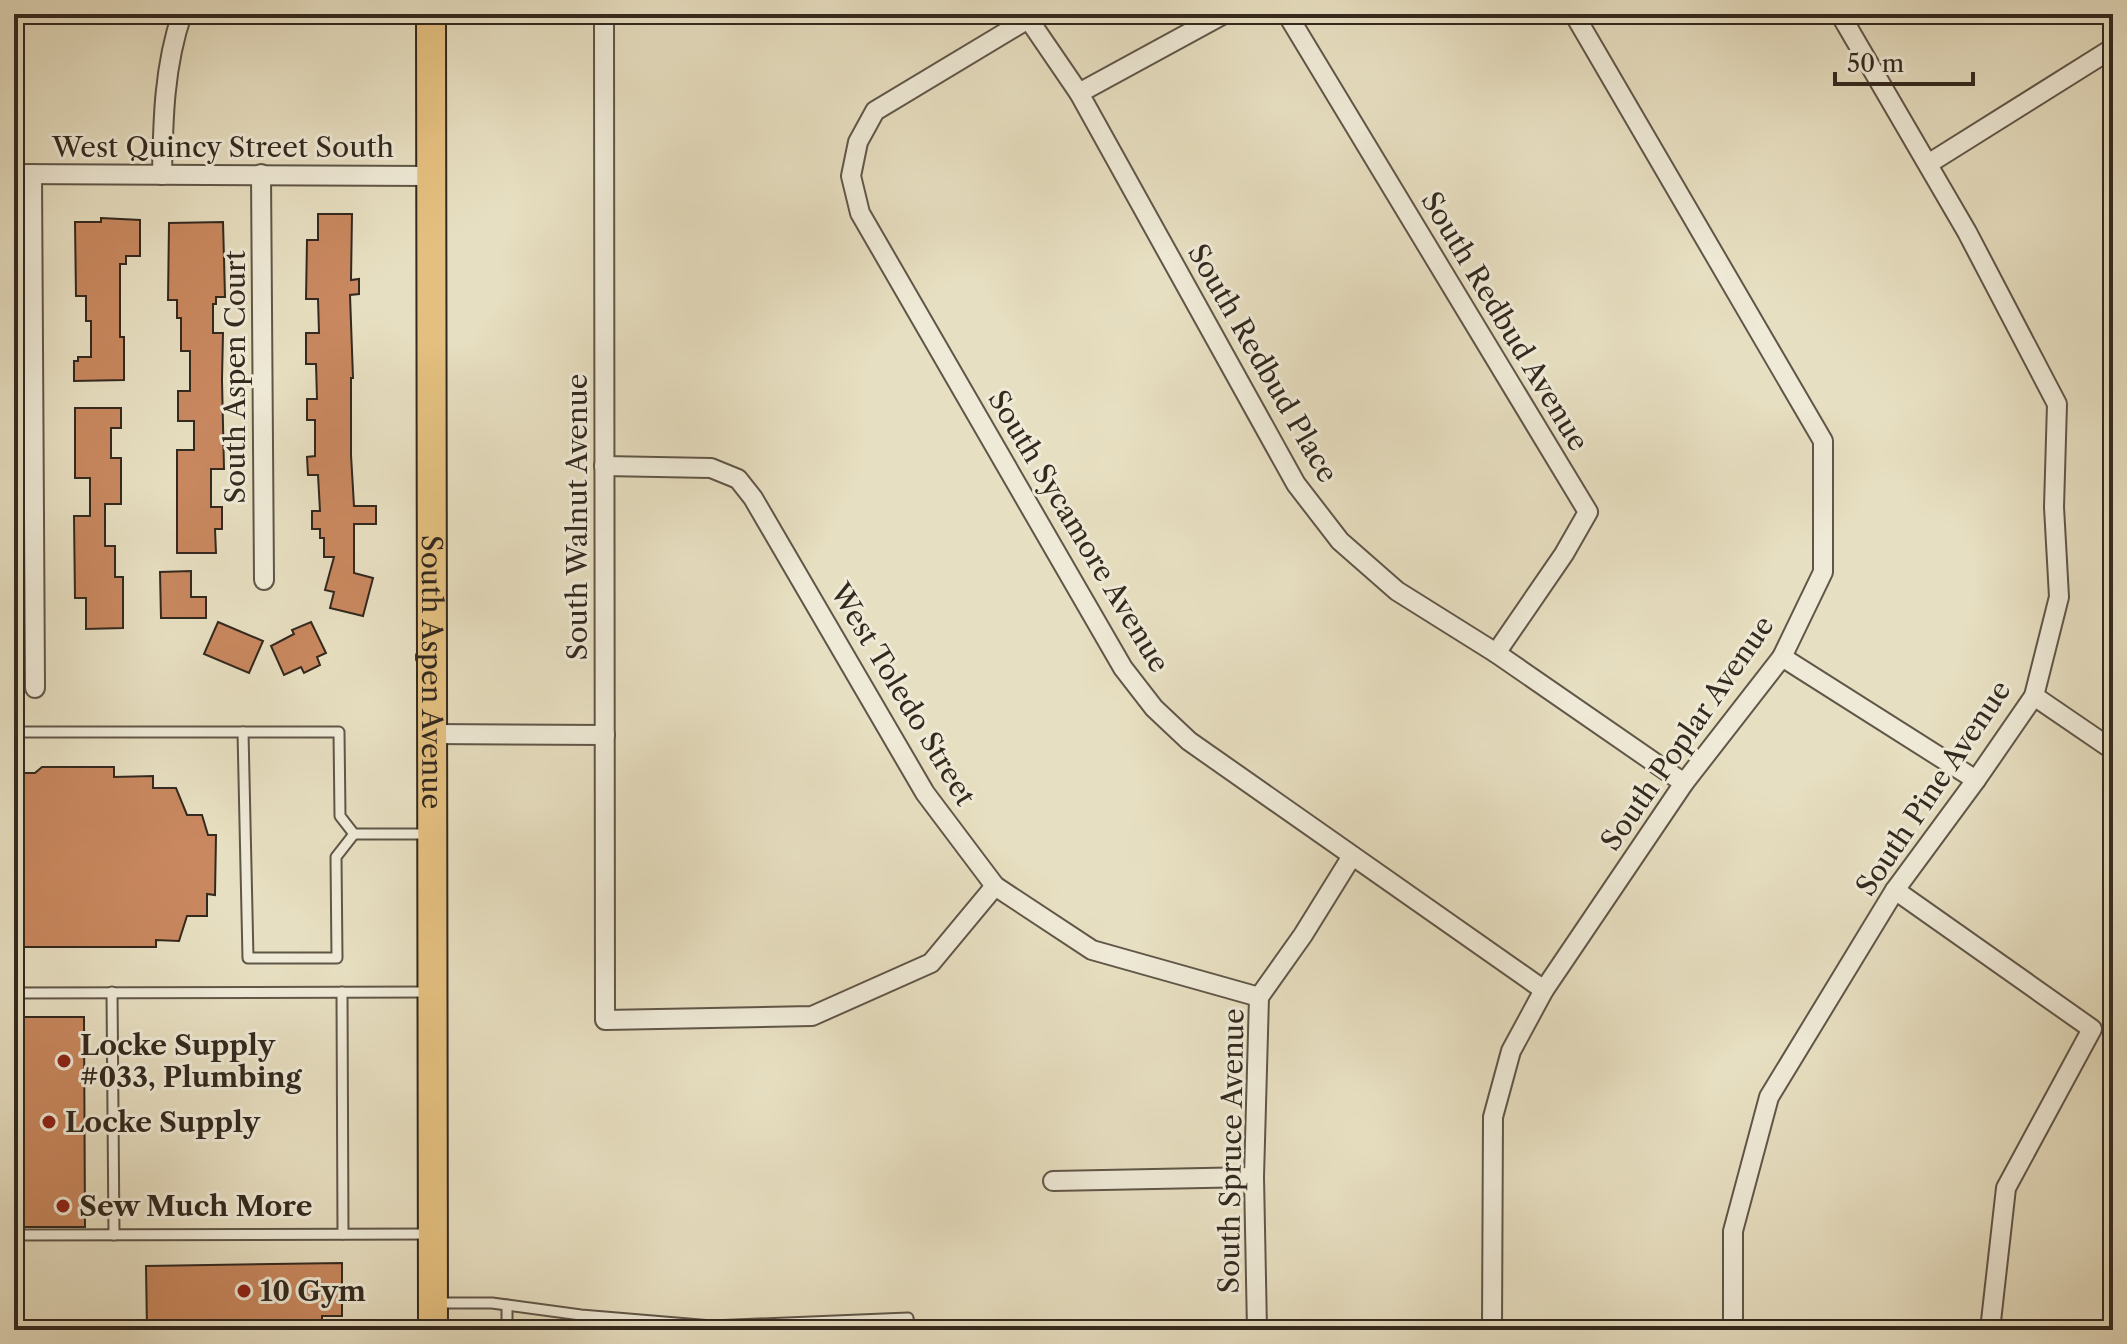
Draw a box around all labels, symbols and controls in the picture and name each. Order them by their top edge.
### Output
scale bar [1835,36,1973,86]
text: 50 m [1847,49,1904,78]
street label: West Quincy Street South [51,130,394,164]
street label: South Redbud Avenue [1414,185,1596,457]
street label: South Redbud Place [1181,238,1345,488]
street label: South Aspen Court [218,250,252,504]
street label: South Walnut Avenue [560,374,594,660]
street label: South Sycamore Avenue [981,384,1177,678]
street label: South Aspen Avenue [415,535,449,809]
street label: West Toledo Street [823,576,983,811]
street label: South Poplar Avenue [1593,609,1781,857]
street label: South Pine Avenue [1848,674,2018,902]
street label: South Spruce Avenue [1212,1008,1250,1294]
place label: Locke Supply #033, Plumbing [80,1028,303,1094]
marker: Locke Supply #033, Plumbing [55,1052,73,1070]
place label: Locke Supply [65,1105,261,1139]
marker: Locke Supply [40,1113,58,1131]
place label: Sew Much More [79,1189,312,1223]
marker: Sew Much More [54,1197,72,1215]
place label: 10 Gym [260,1274,366,1308]
marker: 10 Gym [235,1282,253,1300]

